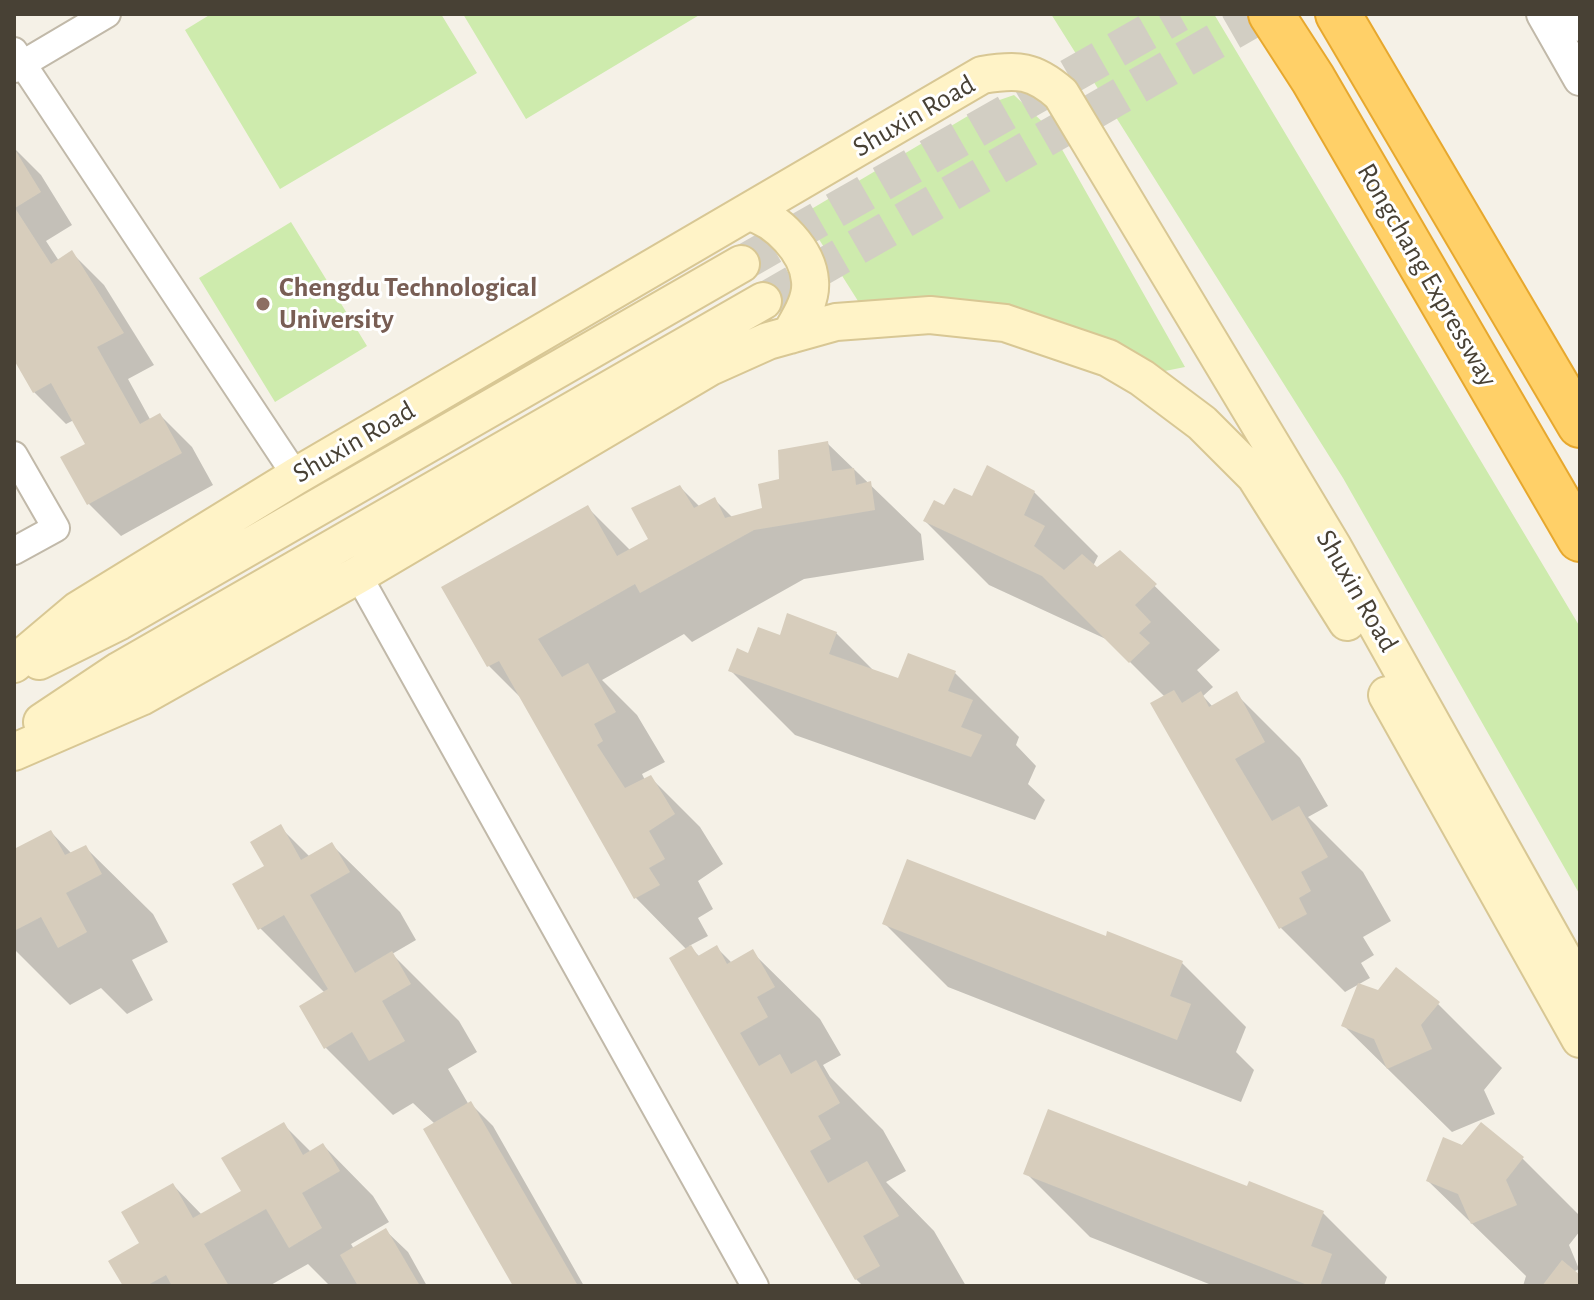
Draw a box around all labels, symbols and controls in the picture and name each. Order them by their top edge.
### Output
street label: Shuxin Road [847,68,981,164]
street label: Rongchang Expressway [1349,157,1505,393]
place label: Chengdu Technological University [279,271,537,337]
marker: Chengdu Technological University [254,295,272,313]
street label: Shuxin Road [287,394,421,490]
street label: Shuxin Road [1309,524,1405,658]

